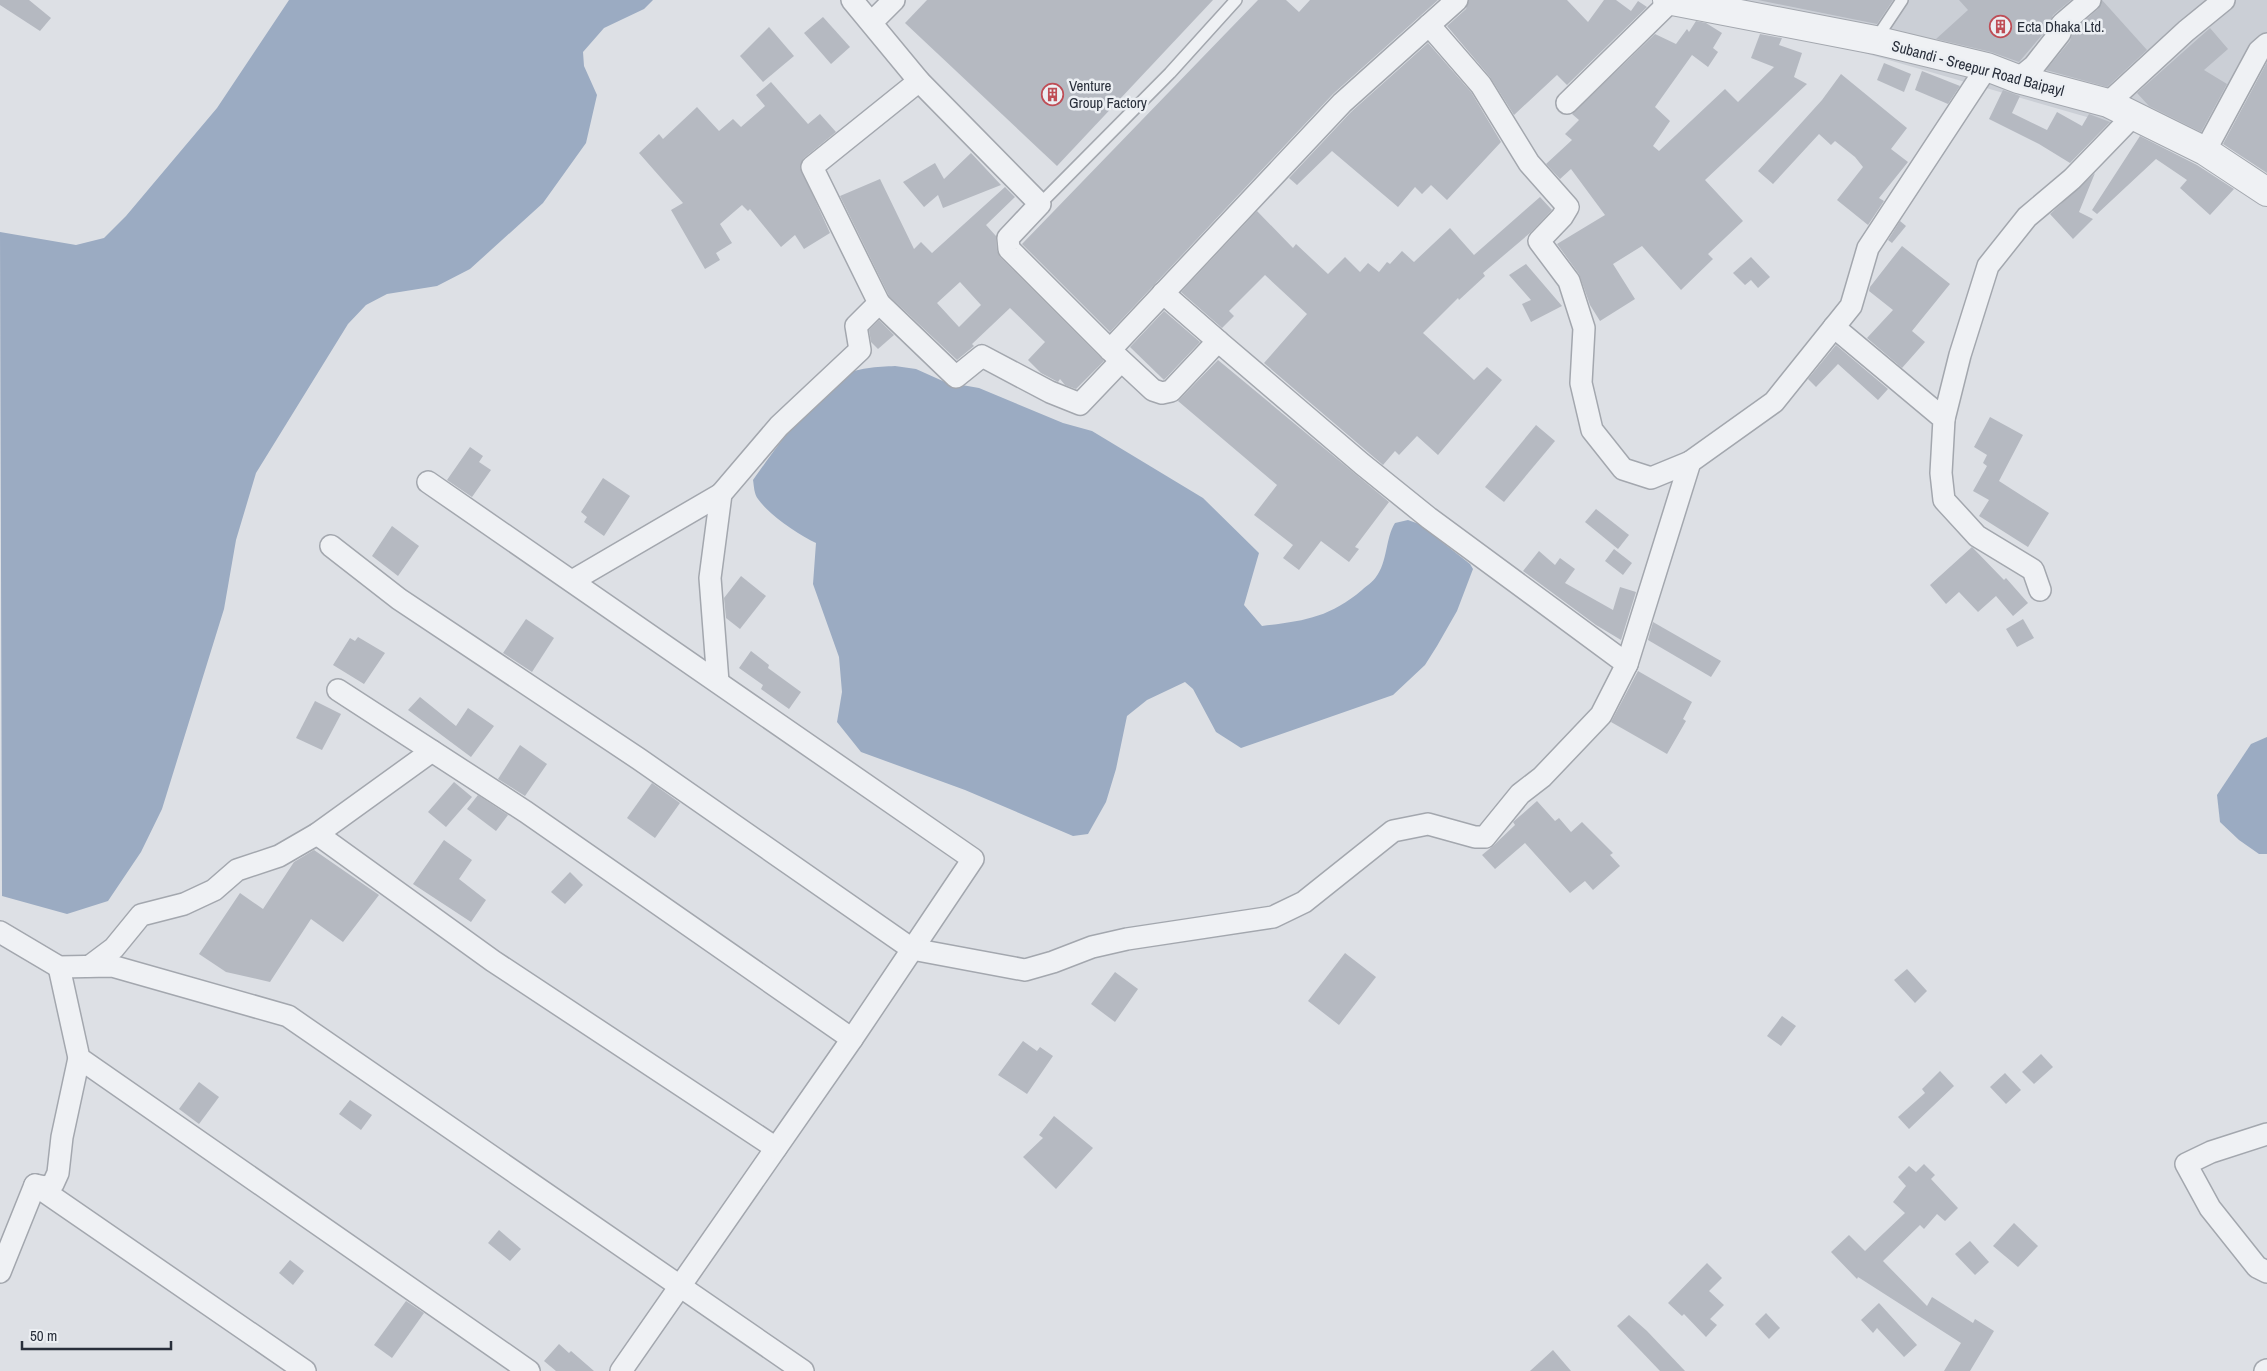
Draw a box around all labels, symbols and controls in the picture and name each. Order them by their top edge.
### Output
building icon: Ecta Dhaka Ltd. [1989,14,2013,38]
place label: Ecta Dhaka Ltd. [2017,16,2105,37]
street label: Subandi - Sreepur Road Baipayl [1889,35,2067,101]
place label: Venture Group Factory [1069,75,1148,113]
building icon: Venture Group Factory [1041,82,1065,106]
scale bar [22,1318,171,1350]
text: 50 m [30,1325,57,1346]

